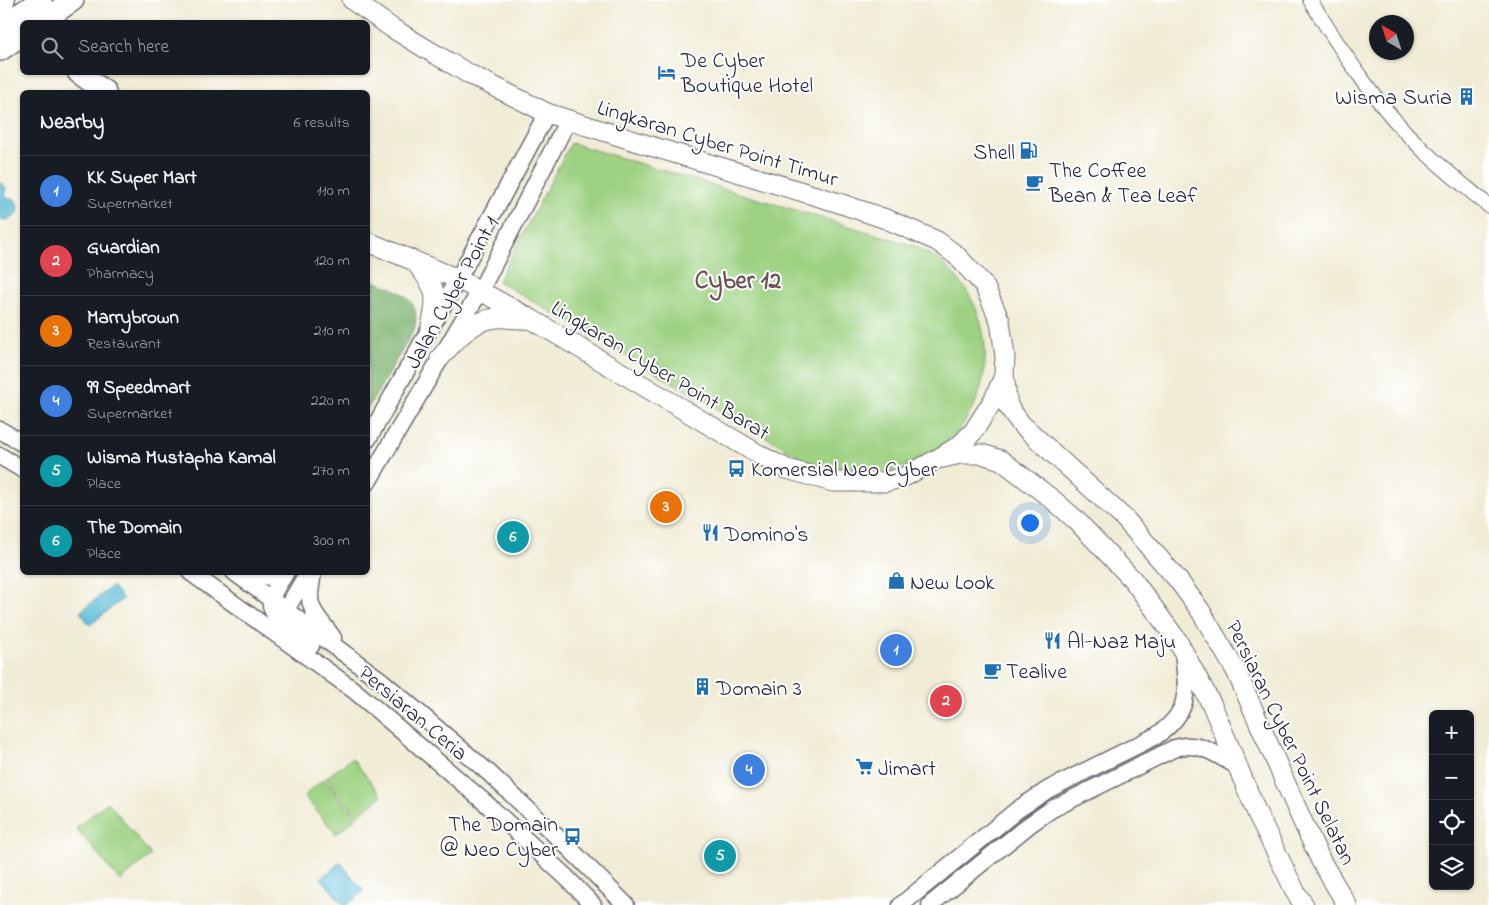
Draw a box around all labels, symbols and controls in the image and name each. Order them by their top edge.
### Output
north arrow [1369,15,1414,60]
search box [20,20,370,75]
icon: search [38,34,66,62]
text: Search here [78,34,169,61]
place label: De Cyber Boutique Hotel [680,46,813,103]
hotel icon: De Cyber Boutique Hotel [657,62,677,82]
place label: Wisma Suria [1335,83,1452,115]
building icon: Wisma Suria [1456,86,1476,106]
street label: Lingkaran Cyber Point Timur [593,93,842,198]
text: Nearby [40,108,104,138]
text: 6 results [293,111,350,135]
place label: Shell [973,138,1015,170]
fuel station icon: Shell [1019,141,1039,161]
place label: The Coffee Bean & Tea Leaf [1048,156,1198,213]
text: KK Super Mart [87,165,197,192]
cafe icon: The Coffee Bean & Tea Leaf [1025,172,1045,192]
text: 1 [53,179,59,203]
text: 110 m [316,179,350,203]
text: Supermarket [87,192,173,216]
street label: Jalan Cyber Point 1 [398,211,510,376]
text: Guardian [87,235,160,262]
text: 2 [52,249,60,273]
text: 120 m [314,249,350,273]
text: Pharmacy [87,262,154,286]
district label: Cyber 12 [695,264,782,301]
street label: Lingkaran Cyber Point Barat [544,293,775,451]
text: Marrybrown [87,305,179,332]
text: 3 [53,319,59,343]
text: 210 m [314,319,350,343]
text: Restaurant [87,332,161,356]
text: 99 Speedmart [87,375,191,402]
text: 4 [53,389,59,413]
text: 220 m [311,389,350,413]
text: Supermarket [87,402,173,426]
text: Wisma Mustapha Kamal [87,445,276,472]
place label: Komersial Neo Cyber [751,455,938,488]
bus stop icon: Komersial Neo Cyber [727,458,747,478]
text: 5 [51,459,61,483]
text: 270 m [312,459,350,483]
text: Place [87,472,121,496]
pin: 3 [650,488,682,526]
your location [1017,510,1043,536]
text: The Domain [87,515,182,542]
pin: 6 [497,518,529,556]
place label: Domino's [723,520,808,552]
restaurant icon: Domino's [700,523,720,543]
text: 6 [52,529,60,553]
text: 300 m [313,529,350,553]
text: Place [87,542,121,566]
place label: New Look [910,568,995,600]
shop icon: New Look [886,571,906,591]
street label: Persiaran Cyber Point Selatan [1215,616,1363,871]
place label: Al-Naz Maju [1067,627,1176,659]
restaurant icon: Al-Naz Maju [1043,630,1063,650]
pin: 1 [880,631,912,669]
place label: Tealive [1006,657,1067,689]
street label: Persiaran Ceria [350,659,474,770]
cafe icon: Tealive [982,660,1002,680]
place label: Domain 3 [715,674,802,706]
building icon: Domain 3 [692,677,712,697]
pin: 2 [930,682,962,720]
map controls [1429,710,1474,890]
button: + [1429,710,1474,755]
pin: 4 [733,751,765,789]
place label: Jimart [878,754,936,786]
button: − [1429,755,1474,800]
supermarket icon: Jimart [854,757,874,777]
button: locate [1429,800,1474,845]
place label: The Domain @ Neo Cyber [440,810,558,868]
bus stop icon: The Domain @ Neo Cyber [562,826,582,846]
pin: 5 [704,837,736,875]
button: layers [1429,845,1474,890]

